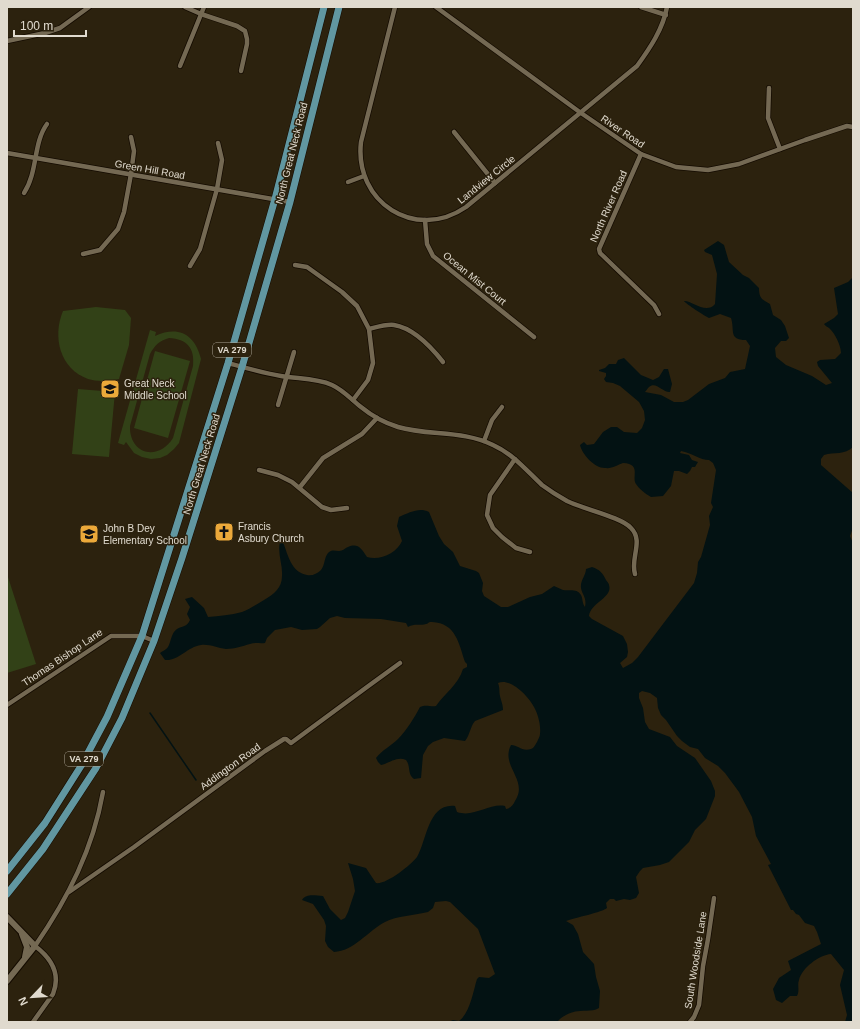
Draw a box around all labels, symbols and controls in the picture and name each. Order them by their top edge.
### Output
scale bar [14,12,86,38]
text: 100 m [20,19,53,33]
street label: North Great Neck Road [274,101,309,205]
street label: River Road [599,113,647,150]
street label: Landview Circle [455,153,518,206]
street label: Green Hill Road [114,158,186,181]
street label: North River Road [588,169,629,244]
street label: Ocean Mist Court [441,250,509,307]
road number: VA 279 [213,343,251,357]
school or university icon: Great Neck Middle School [99,378,121,400]
place label: Great Neck Middle School [124,378,187,401]
street label: North Great Neck Road [181,413,222,516]
church icon: Francis Asbury Church [213,521,235,543]
place label: Francis Asbury Church [238,521,304,544]
school or university icon: John B Dey Elementary School [78,523,100,545]
place label: John B Dey Elementary School [103,523,187,546]
street label: Thomas Bishop Lane [20,626,105,688]
street label: Addington Road [198,741,263,792]
road number: VA 279 [65,752,103,766]
street label: South Woodside Lane [682,910,709,1009]
north arrow [12,977,52,1017]
text: N [16,995,30,1007]

